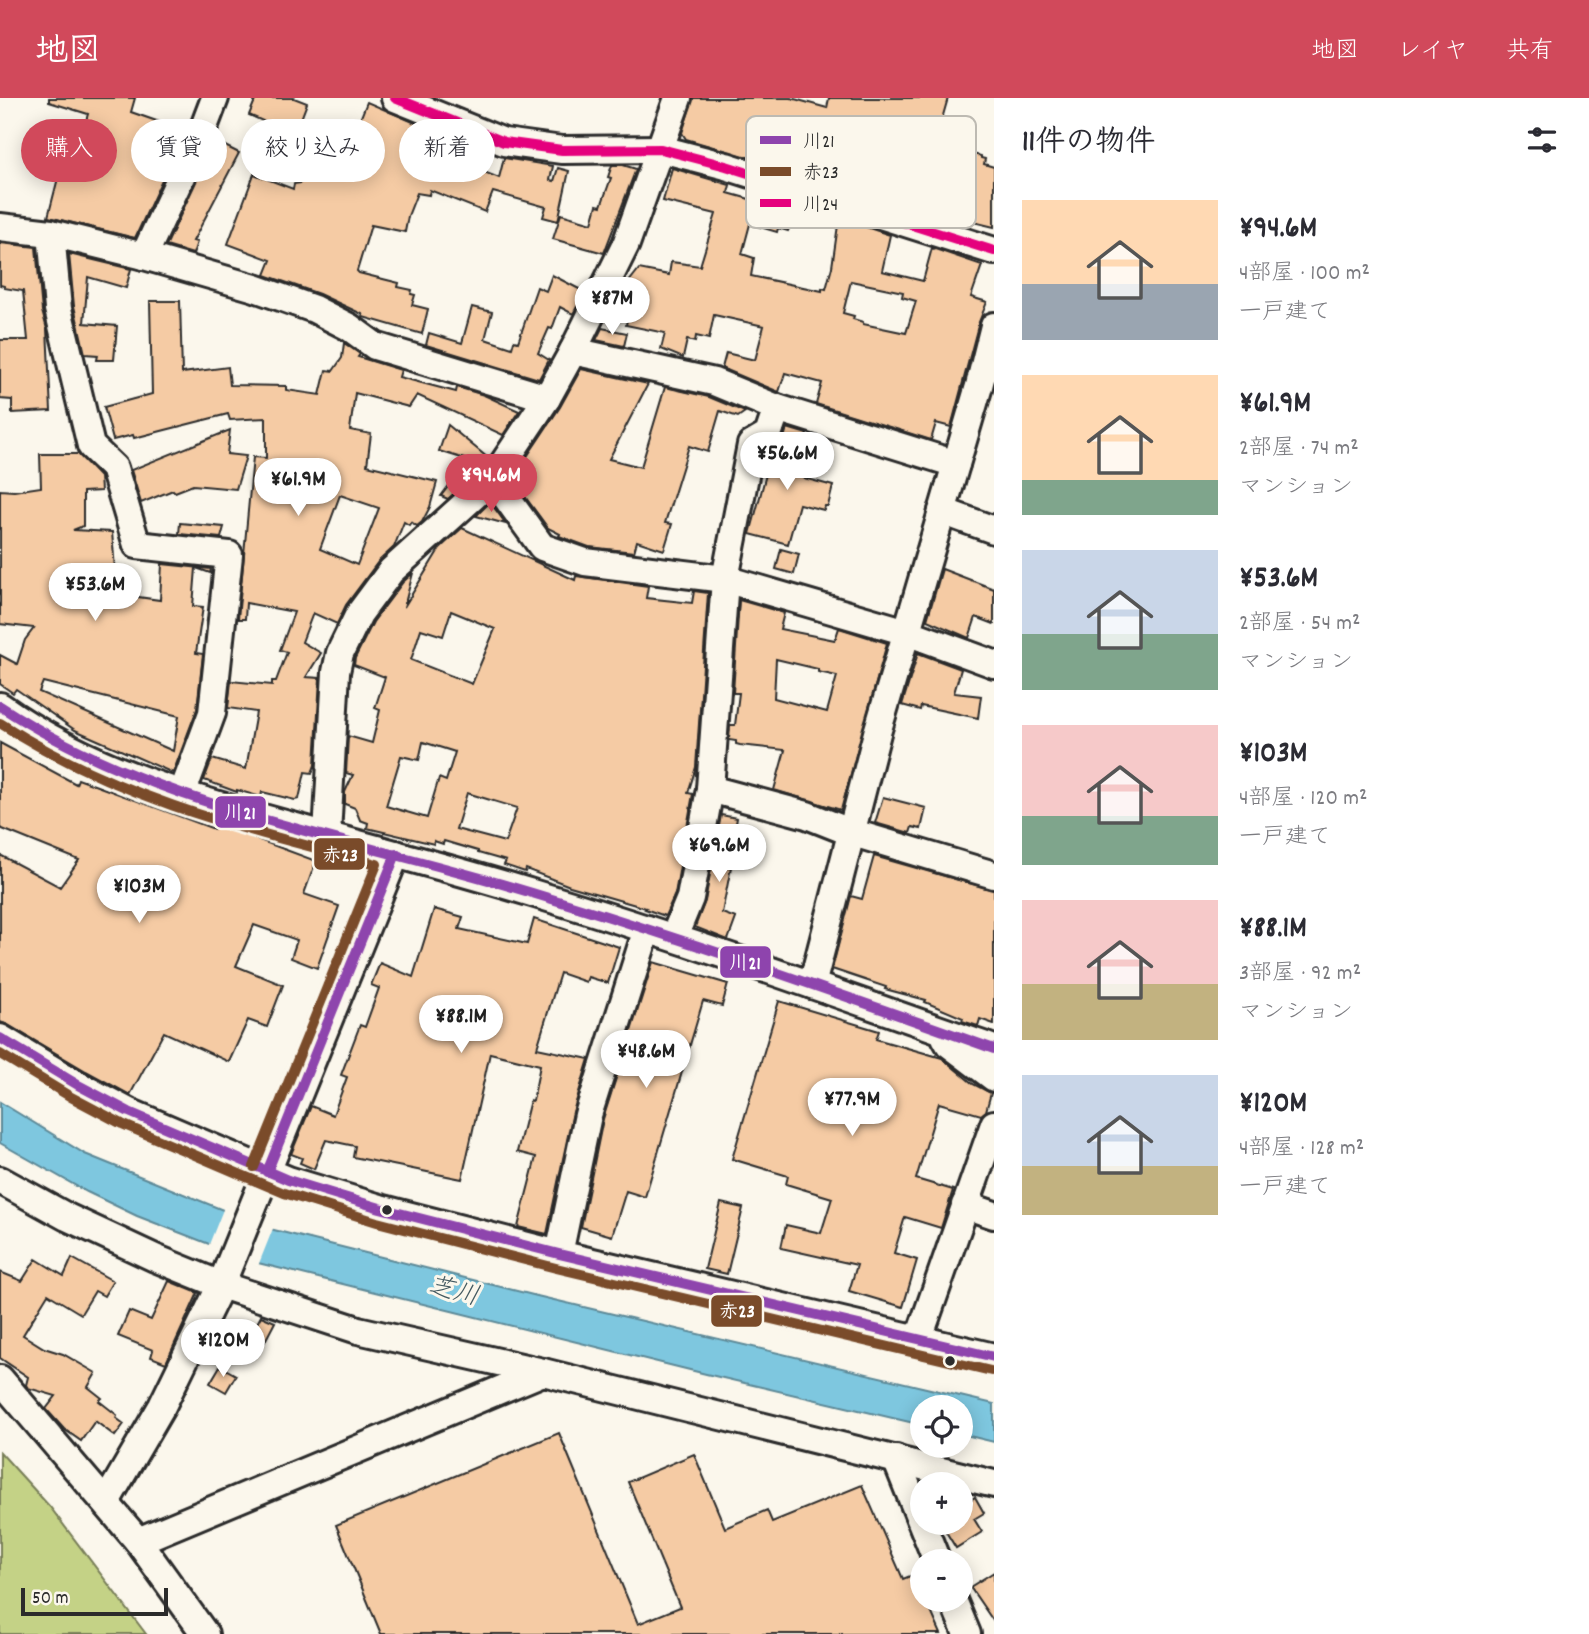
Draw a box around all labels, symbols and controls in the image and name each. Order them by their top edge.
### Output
text: 地図 [35,30,101,77]
text: 地図 [1311,35,1359,69]
text: レイヤ [1397,35,1468,69]
text: 共有 [1506,35,1554,69]
legend [746,116,976,228]
chip: 購入 [21,119,117,182]
chip: 賃貸 [131,119,227,182]
chip: 絞り込み [241,119,385,182]
chip: 新着 [399,119,495,182]
icon: filters [1523,121,1561,159]
text: 11件の物件 [1022,123,1155,166]
text: 川21 [803,130,834,157]
text: 赤23 [803,161,839,188]
text: 川24 [803,193,838,220]
text: ¥94.6M [1239,209,1317,252]
icon: home [1078,228,1162,312]
text: 4部屋 · 100 m² [1239,258,1370,291]
pin: ¥87M [571,278,653,337]
text: ¥87M [591,283,633,316]
text: 一戸建て [1239,297,1331,330]
text: ¥61.9M [1239,384,1311,427]
icon: home [1078,403,1162,487]
pin: ¥56.6M [730,432,844,492]
text: 2部屋 · 74 m² [1239,433,1359,466]
text: ¥56.6M [756,438,818,471]
pin: ¥94.6M [434,454,548,514]
pin: ¥61.9M [241,458,355,518]
text: ¥94.6M [461,460,521,493]
text: ¥61.9M [270,464,326,497]
text: マンション [1239,472,1353,505]
text: ¥53.6M [1239,559,1318,602]
pin: ¥53.6M [38,564,152,623]
text: ¥53.6M [65,569,125,602]
icon: home [1078,578,1162,662]
text: 2部屋 · 54 m² [1239,608,1361,641]
text: マンション [1239,647,1353,680]
text: ¥103M [1239,734,1307,777]
icon: home [1078,753,1162,837]
text: 4部屋 · 120 m² [1239,783,1367,816]
line badge: 川21 [214,795,267,829]
text: 川21 [224,802,256,829]
text: 一戸建て [1239,822,1331,855]
pin: ¥69.6M [662,824,776,884]
text: ¥69.6M [688,830,750,863]
line badge: 赤23 [313,837,366,871]
text: 赤23 [322,844,358,871]
pin: ¥103M [90,866,188,925]
text: ¥103M [113,871,165,904]
text: ¥88.1M [1239,909,1307,952]
icon: home [1078,928,1162,1012]
line badge: 川21 [719,945,772,979]
text: 川21 [729,952,761,979]
text: 3部屋 · 92 m² [1239,958,1361,991]
pin: ¥88.1M [404,996,518,1055]
text: マンション [1239,997,1353,1030]
text: ¥88.1M [435,1001,487,1034]
pin: ¥48.6M [589,1030,703,1090]
text: ¥48.6M [617,1036,675,1069]
pin: ¥77.9M [795,1079,909,1138]
text: ¥77.9M [824,1084,880,1117]
text: ¥120M [1239,1084,1307,1127]
icon: home [1078,1103,1162,1187]
text: 4部屋 · 128 m² [1239,1133,1364,1166]
text: 一戸建て [1239,1172,1331,1205]
unlabelled marker [380,1203,394,1217]
water label: 芝川 [423,1269,483,1317]
line badge: 赤23 [710,1294,763,1328]
text: 赤23 [719,1300,755,1327]
pin: ¥120M [174,1320,272,1379]
text: ¥120M [197,1325,249,1358]
unlabelled marker [943,1354,957,1368]
map controls [910,1395,973,1612]
button: locate [910,1395,973,1458]
button: + [910,1472,973,1535]
button: − [910,1549,973,1612]
scale bar [21,1585,168,1617]
text: 50 m [32,1586,69,1613]

